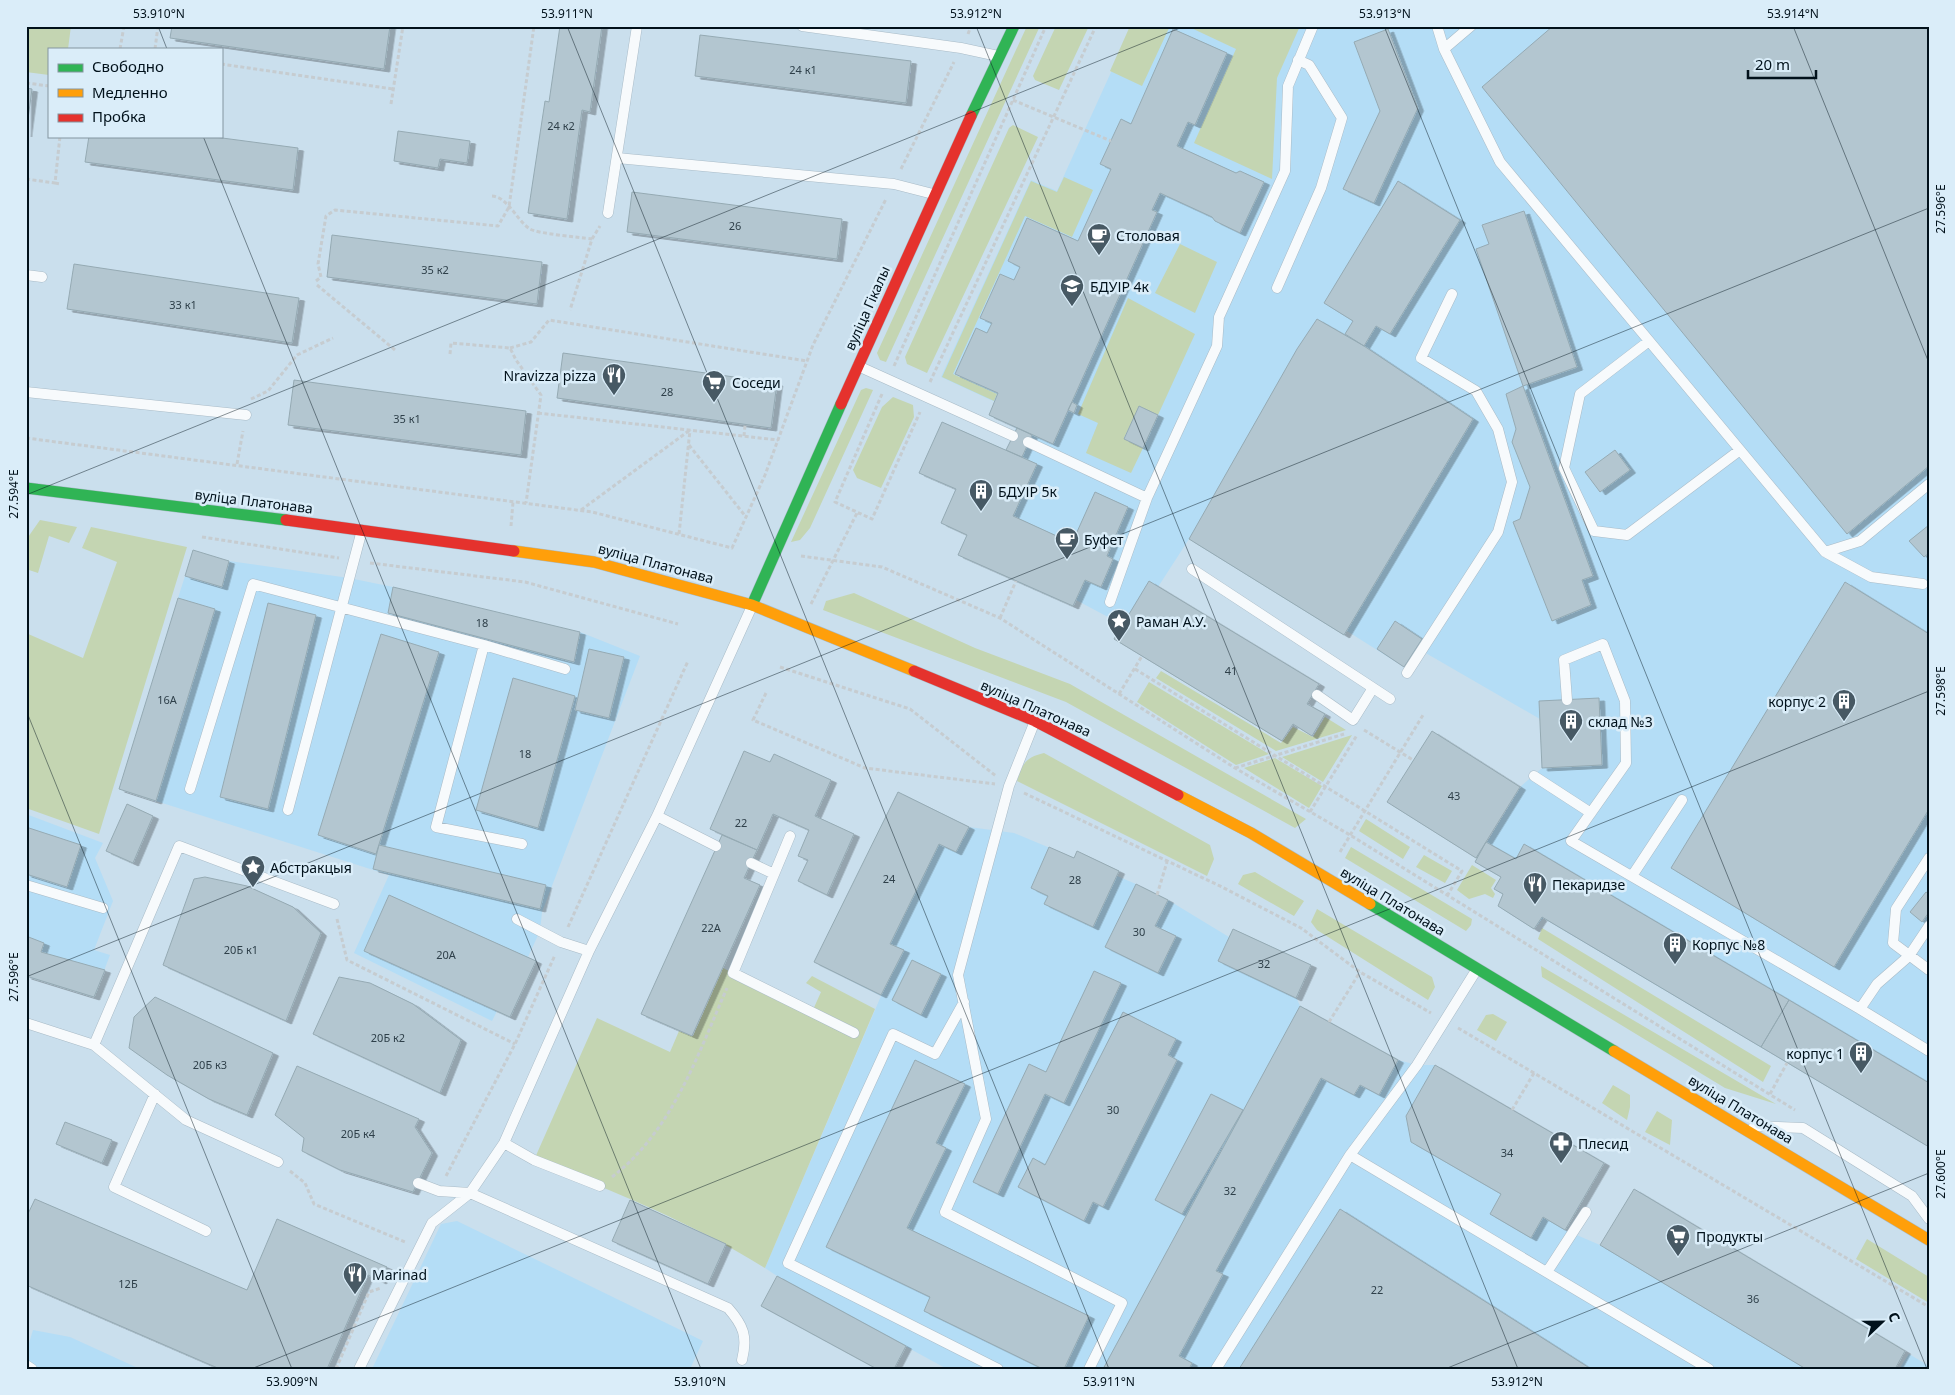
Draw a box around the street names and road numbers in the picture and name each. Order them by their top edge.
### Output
street label: вуліца Гікалы [840,263,894,353]
street label: вуліца Платонава [194,484,314,518]
street label: вуліца Платонава [596,538,716,588]
street label: вуліца Платонава [978,675,1094,741]
street label: вуліца Платонава [1337,862,1449,940]
street label: вуліца Платонава [1685,1070,1797,1148]

